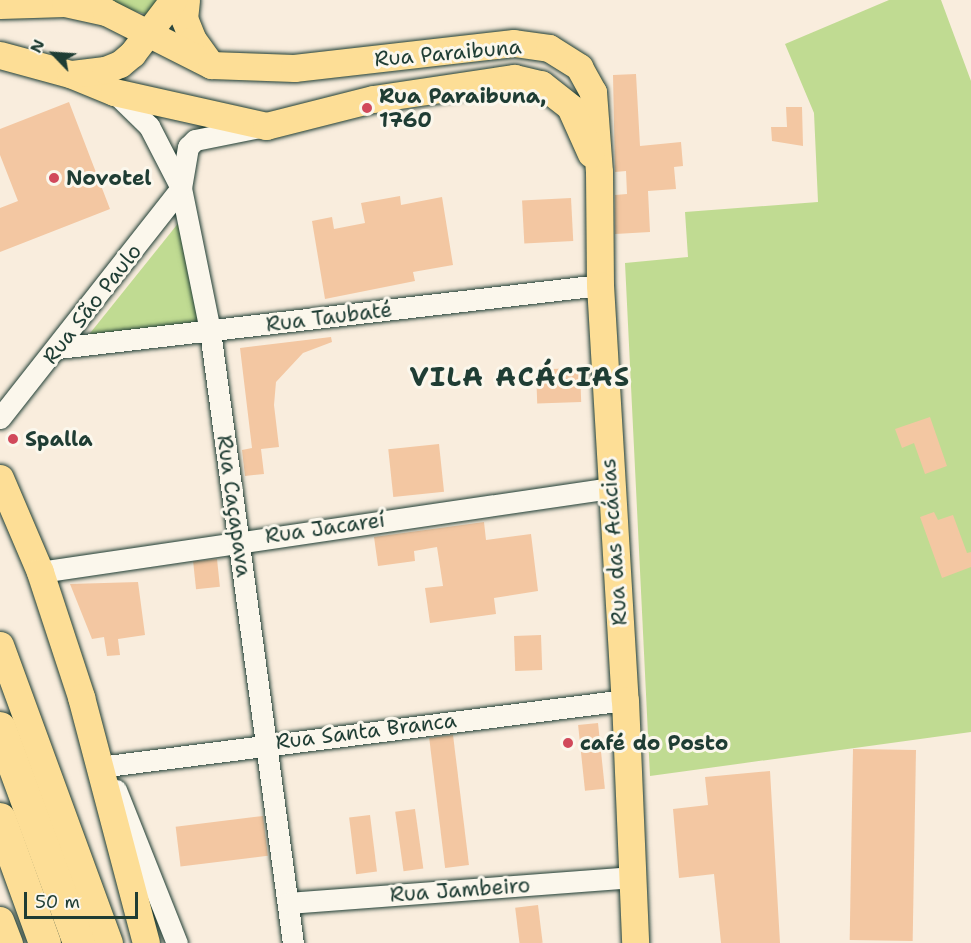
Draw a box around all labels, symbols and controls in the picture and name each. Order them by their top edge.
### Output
north arrow [24,24,84,84]
street label: Rua Paraibuna [373,34,523,72]
text: N [25,36,49,56]
place label: Rua Paraibuna, 1760 [379,83,546,133]
marker: Rua Paraibuna, 1760 [360,101,374,115]
place label: Novotel [66,165,152,191]
marker: Novotel [47,171,61,185]
street label: Rua São Paulo [37,239,147,369]
street label: Rua Taubaté [264,297,394,337]
district label: VILA ACÁCIAS [409,361,631,393]
place label: Spalla [25,426,92,452]
marker: Spalla [6,432,20,446]
street label: Rua Caçapava [212,433,256,579]
street label: Rua das Acácias [596,458,632,626]
street label: Rua Jacareí [263,507,387,549]
street label: Rua Santa Branca [274,707,458,755]
place label: café do Posto [580,730,728,756]
marker: café do Posto [561,736,575,750]
street label: Rua Jambeiro [389,873,531,907]
scale bar [27,880,141,918]
text: 50 m [35,890,80,914]

